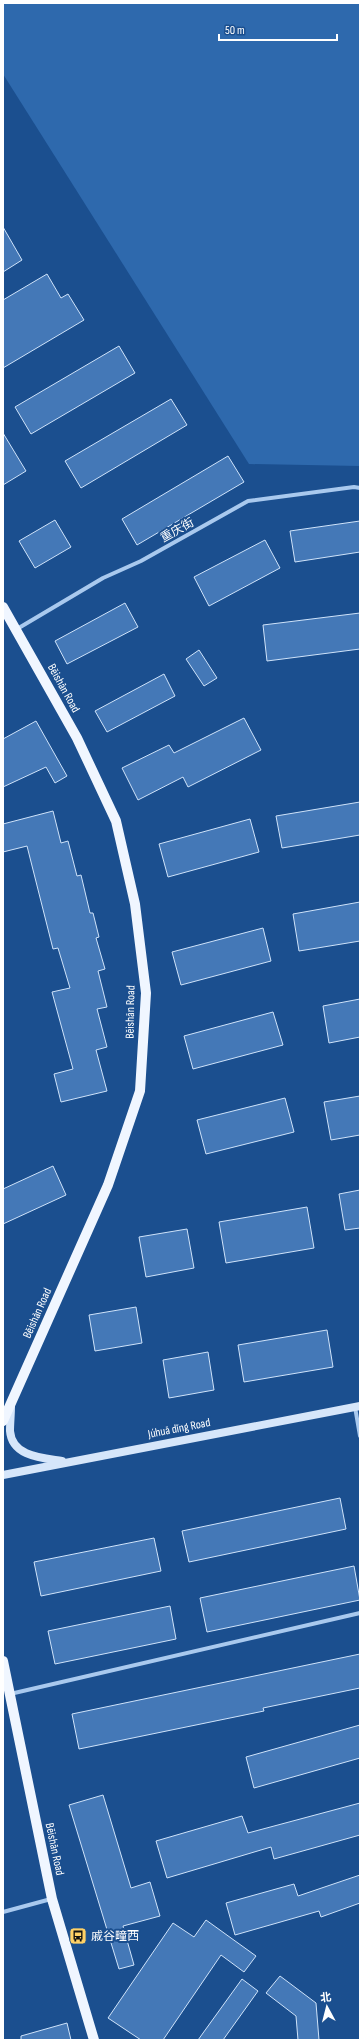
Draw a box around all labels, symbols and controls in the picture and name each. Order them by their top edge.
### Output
scale bar [219,16,337,42]
text: 50 m [225,23,245,38]
street label: 重庆街 [158,515,197,546]
street label: Běishān Road [44,661,83,715]
street label: Běishān Road [123,985,138,1039]
street label: Běishān Road [20,1286,55,1341]
street label: Júhuā dǐng Road [146,1415,212,1442]
street label: Běishān Road [42,1821,67,1877]
bus stop icon: 戚谷疃西 [68,1926,88,1946]
place label: 戚谷疃西 [91,1929,139,1944]
north arrow [307,1987,347,2027]
text: 北 [320,1990,332,2005]

